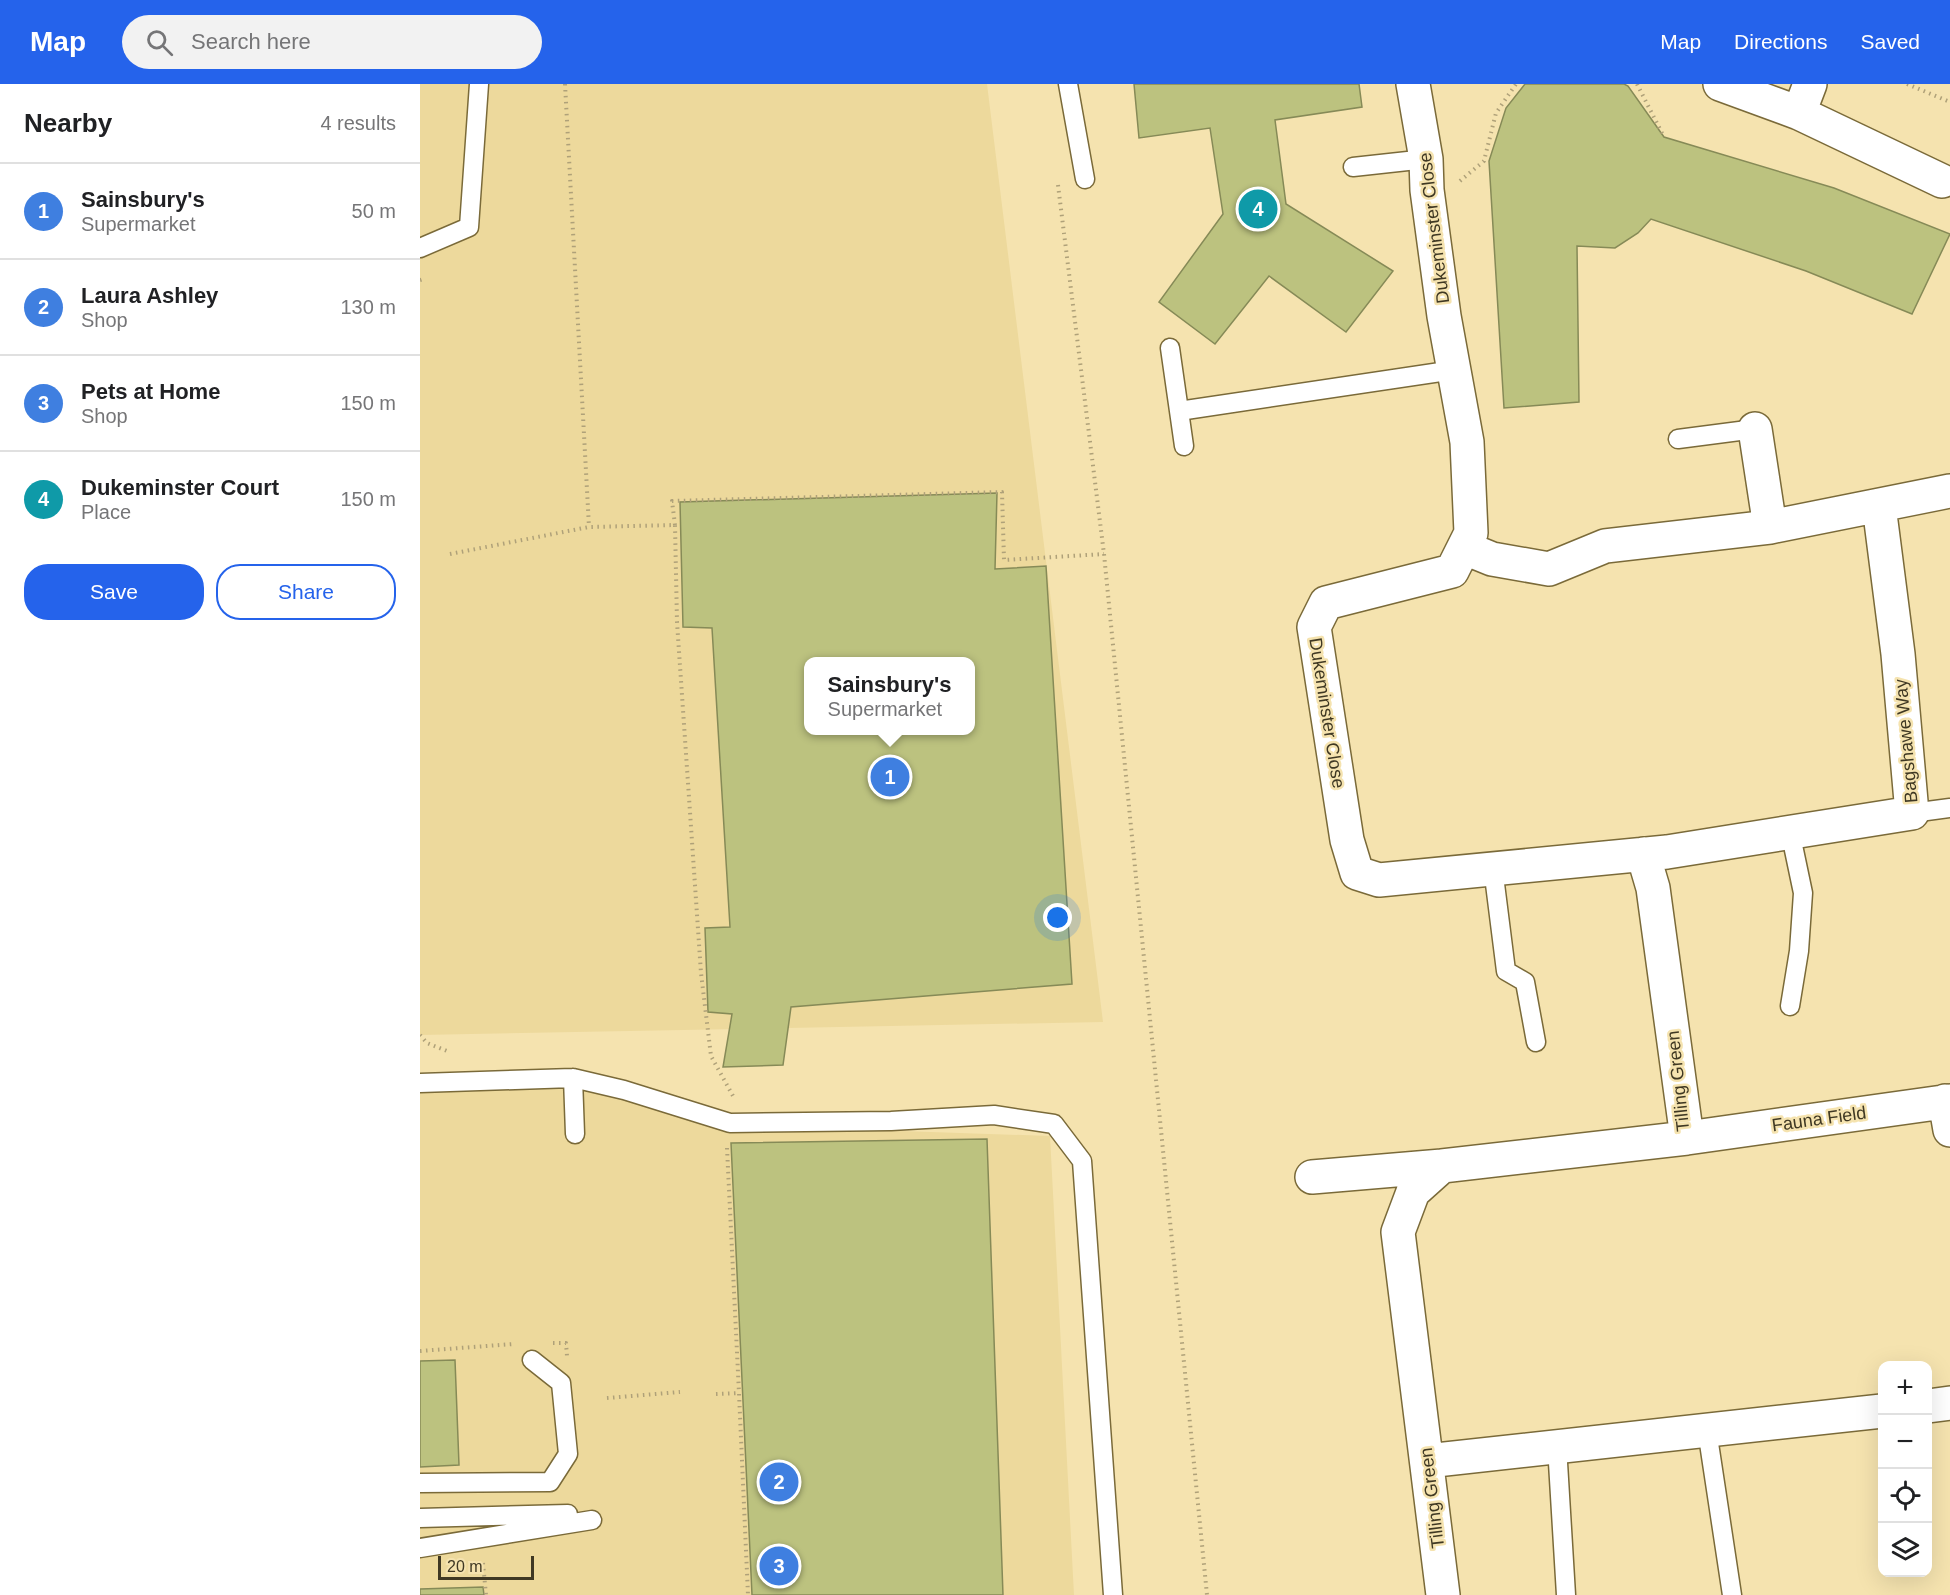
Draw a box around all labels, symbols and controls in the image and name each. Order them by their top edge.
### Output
search box [122,15,542,69]
text: Map [30,26,86,57]
icon: search [143,26,176,59]
text: Search here [191,29,311,54]
text: Map [1660,30,1701,53]
text: Directions [1734,30,1827,53]
text: Saved [1860,30,1920,53]
text: Nearby [24,108,112,138]
text: 4 results [320,112,396,134]
street label: Dukeminster Close [1415,151,1453,305]
pin: 4 [1238,186,1278,232]
text: Sainsbury's [81,187,205,212]
text: 1 [38,200,49,222]
text: 50 m [352,200,396,222]
text: Supermarket [81,213,196,235]
text: Laura Ashley [81,283,218,308]
text: 2 [38,296,49,318]
text: 130 m [340,296,396,318]
text: Shop [81,309,128,331]
text: Pets at Home [81,379,220,404]
text: 3 [38,392,49,414]
text: 150 m [340,392,396,414]
text: Shop [81,405,128,427]
text: Dukeminster Court [81,475,279,500]
text: 4 [38,488,49,510]
text: 150 m [340,488,396,510]
text: Place [81,501,131,523]
button: Save [24,564,204,620]
button: Share [216,564,396,620]
street label: Dukeminster Close [1305,636,1349,790]
popup [804,657,975,735]
text: Sainsbury's [828,672,951,697]
street label: Bagshawe Way [1891,678,1921,804]
text: Supermarket [828,698,942,720]
pin: 1 [870,754,910,800]
your location [1043,903,1072,932]
street label: Tilling Green [1663,1030,1693,1132]
street label: Fauna Field [1771,1102,1867,1136]
map controls [1878,1361,1932,1577]
button: + [1878,1361,1932,1415]
button: − [1878,1415,1932,1469]
street label: Tilling Green [1416,1446,1448,1550]
pin: 2 [760,1460,798,1504]
button: locate [1878,1469,1932,1523]
button: layers [1878,1523,1932,1577]
pin: 3 [760,1544,798,1588]
scale bar [438,1553,534,1580]
text: 20 m [447,1558,483,1575]

